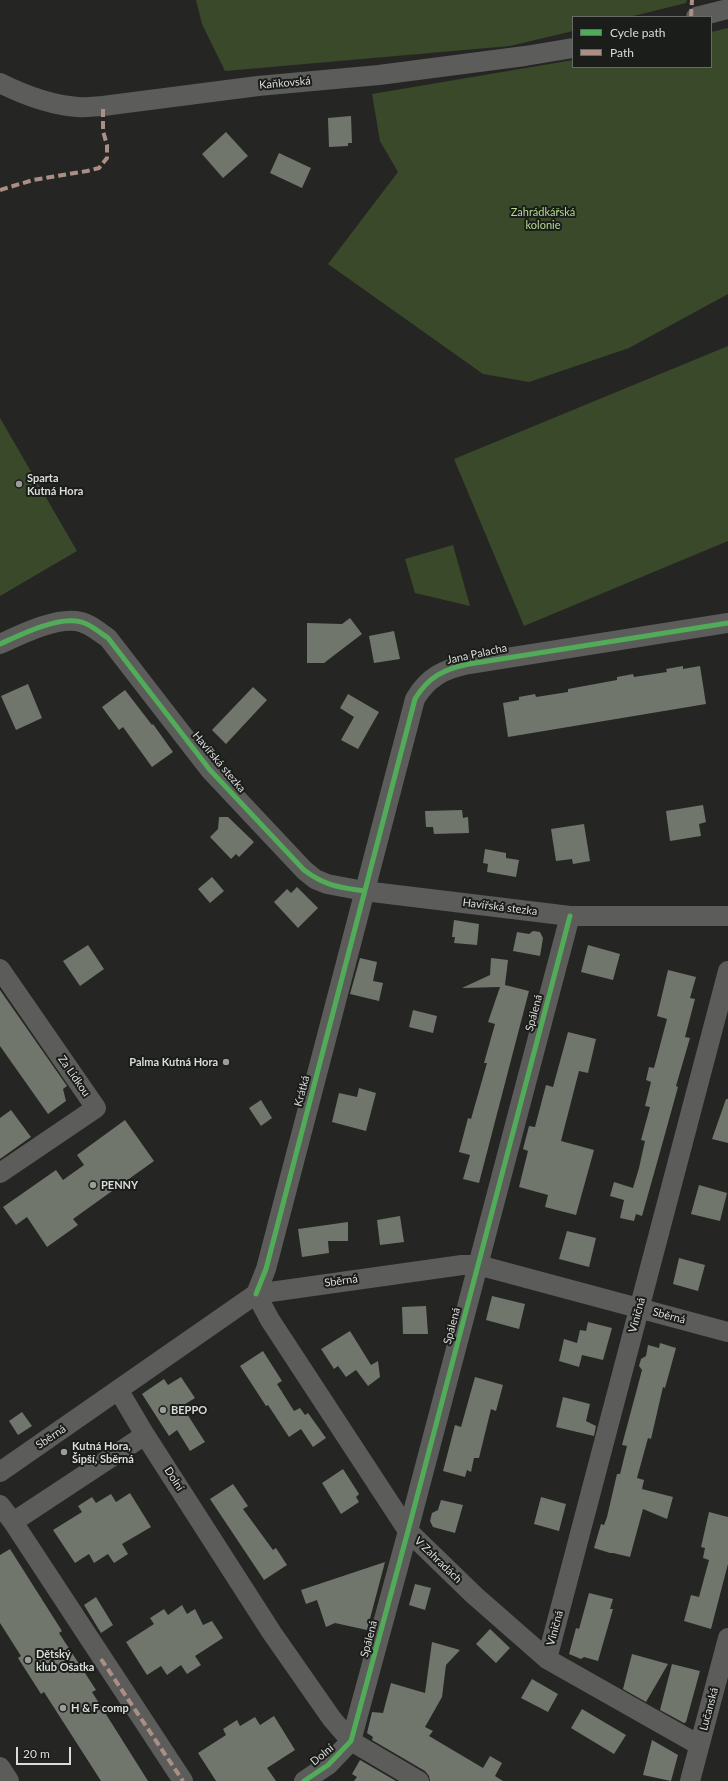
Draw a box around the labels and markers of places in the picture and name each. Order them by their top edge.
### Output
place label: Sparta Kutná Hora [27,471,83,497]
marker: Sparta Kutná Hora [14,479,24,489]
place label: Palma Kutná Hora [129,1055,218,1069]
marker: Palma Kutná Hora [221,1057,231,1067]
place label: PENNY [101,1178,138,1192]
marker: PENNY [88,1180,98,1190]
place label: BEPPO [171,1403,207,1417]
marker: BEPPO [158,1405,168,1415]
place label: Kutná Hora, Šipší, Sběrná [72,1439,134,1465]
marker: Kutná Hora, Šipší, Sběrná [59,1447,69,1457]
place label: Dětský klub Ošatka [36,1647,94,1673]
marker: Dětský klub Ošatka [23,1655,33,1665]
place label: H & F comp [71,1701,129,1715]
marker: H & F comp [58,1703,68,1713]

